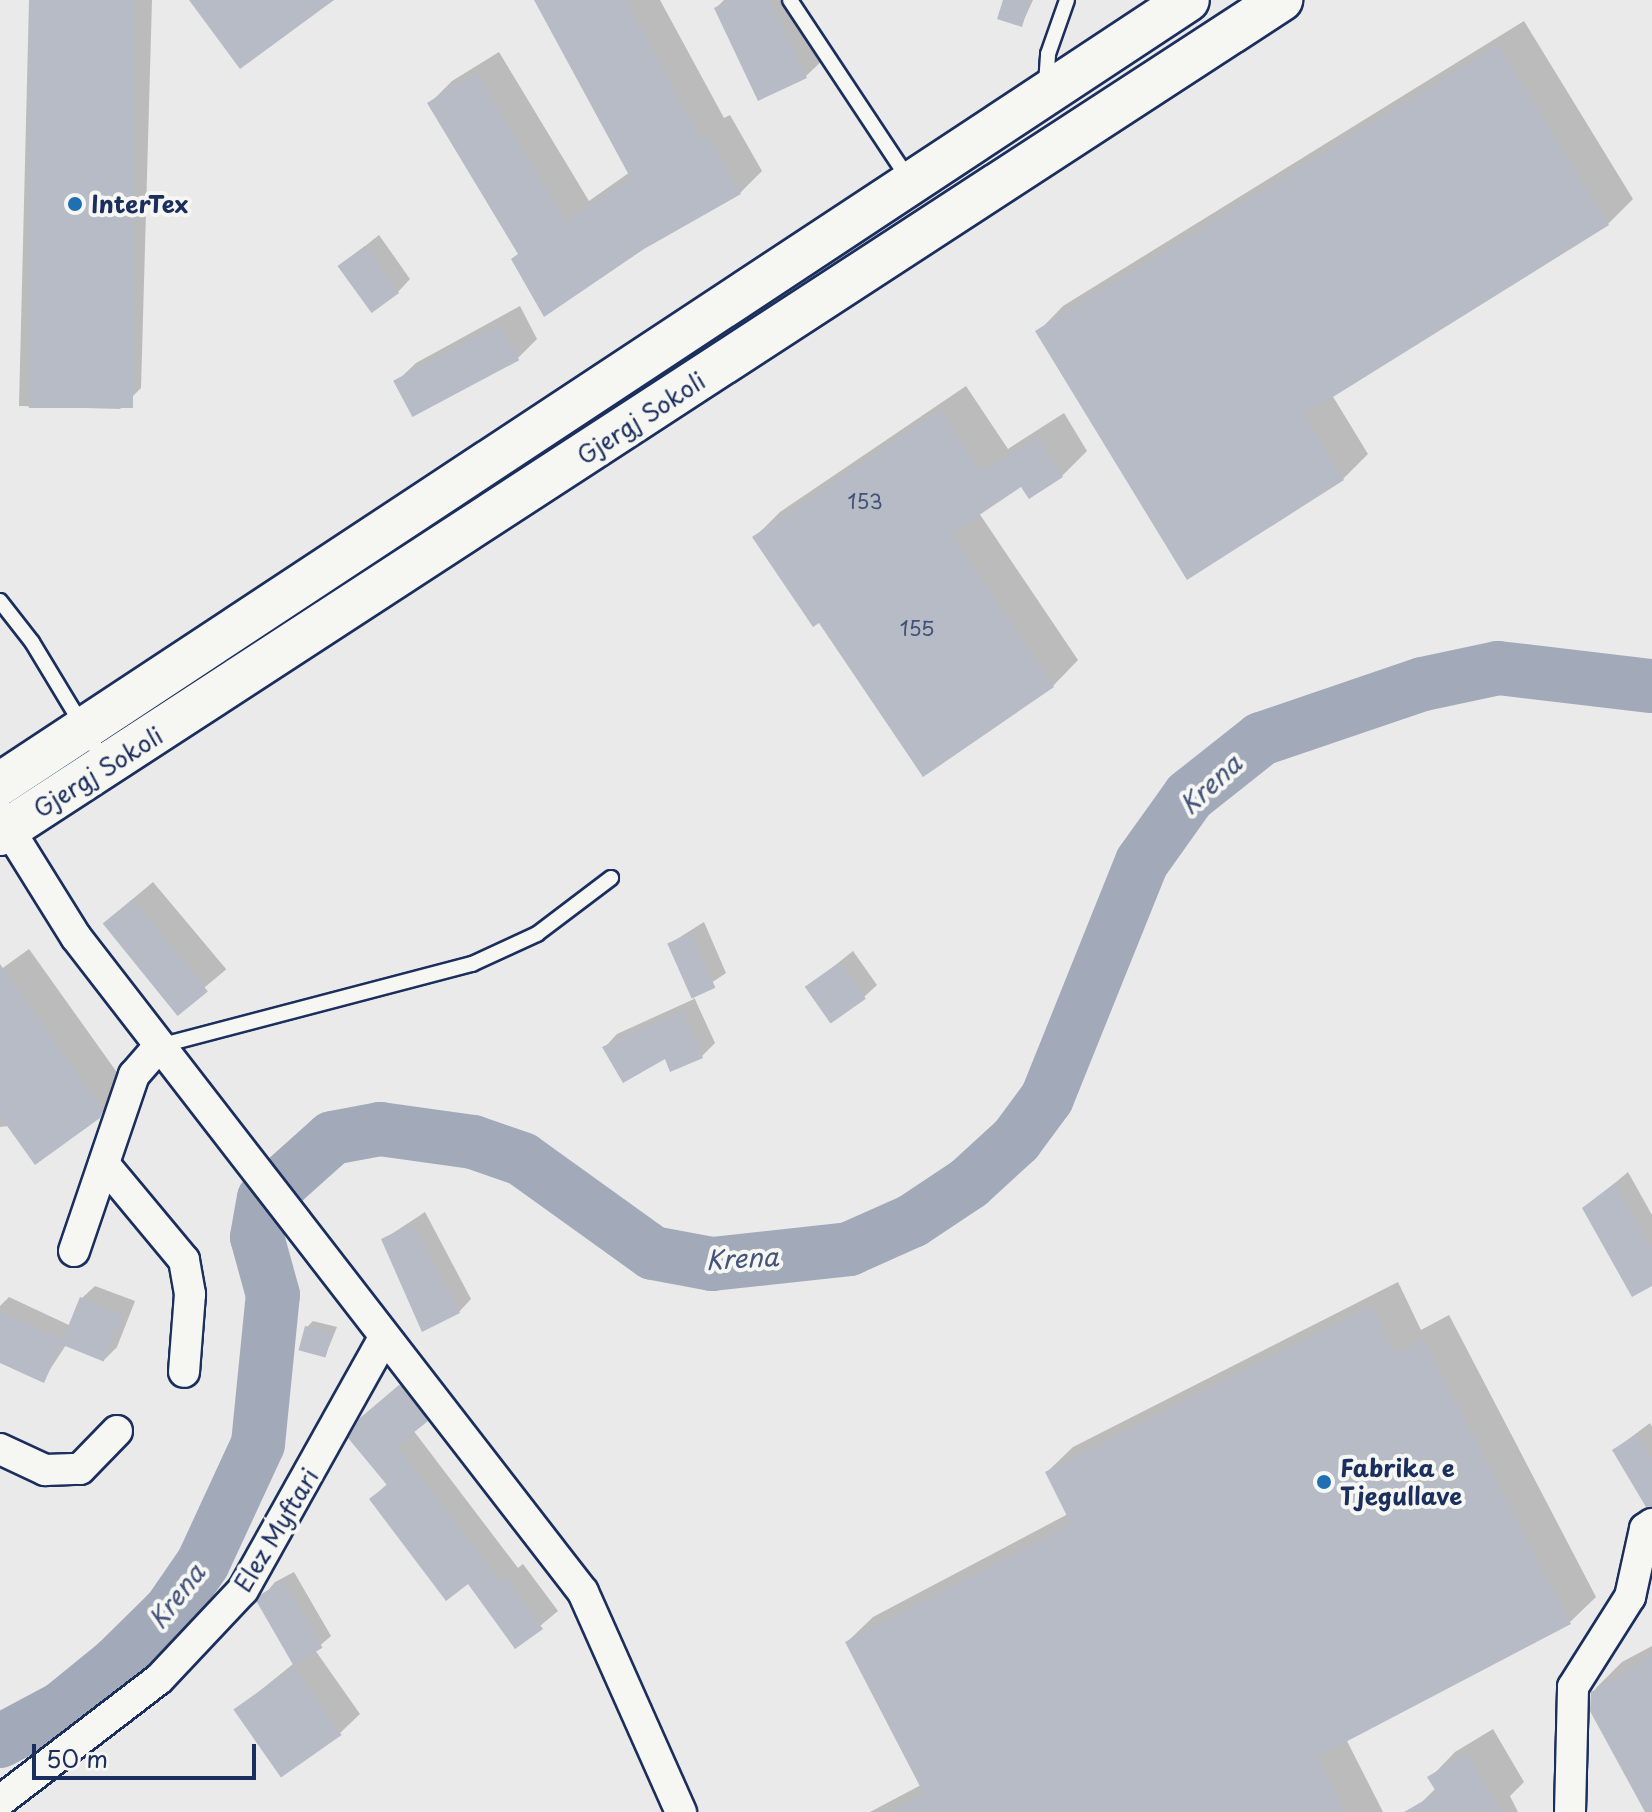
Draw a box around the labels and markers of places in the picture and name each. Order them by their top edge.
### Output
place label: InterTex [91,190,188,218]
marker: InterTex [66,195,84,213]
place label: Fabrika e Tjegullave [1340,1454,1462,1510]
marker: Fabrika e Tjegullave [1315,1473,1333,1491]

